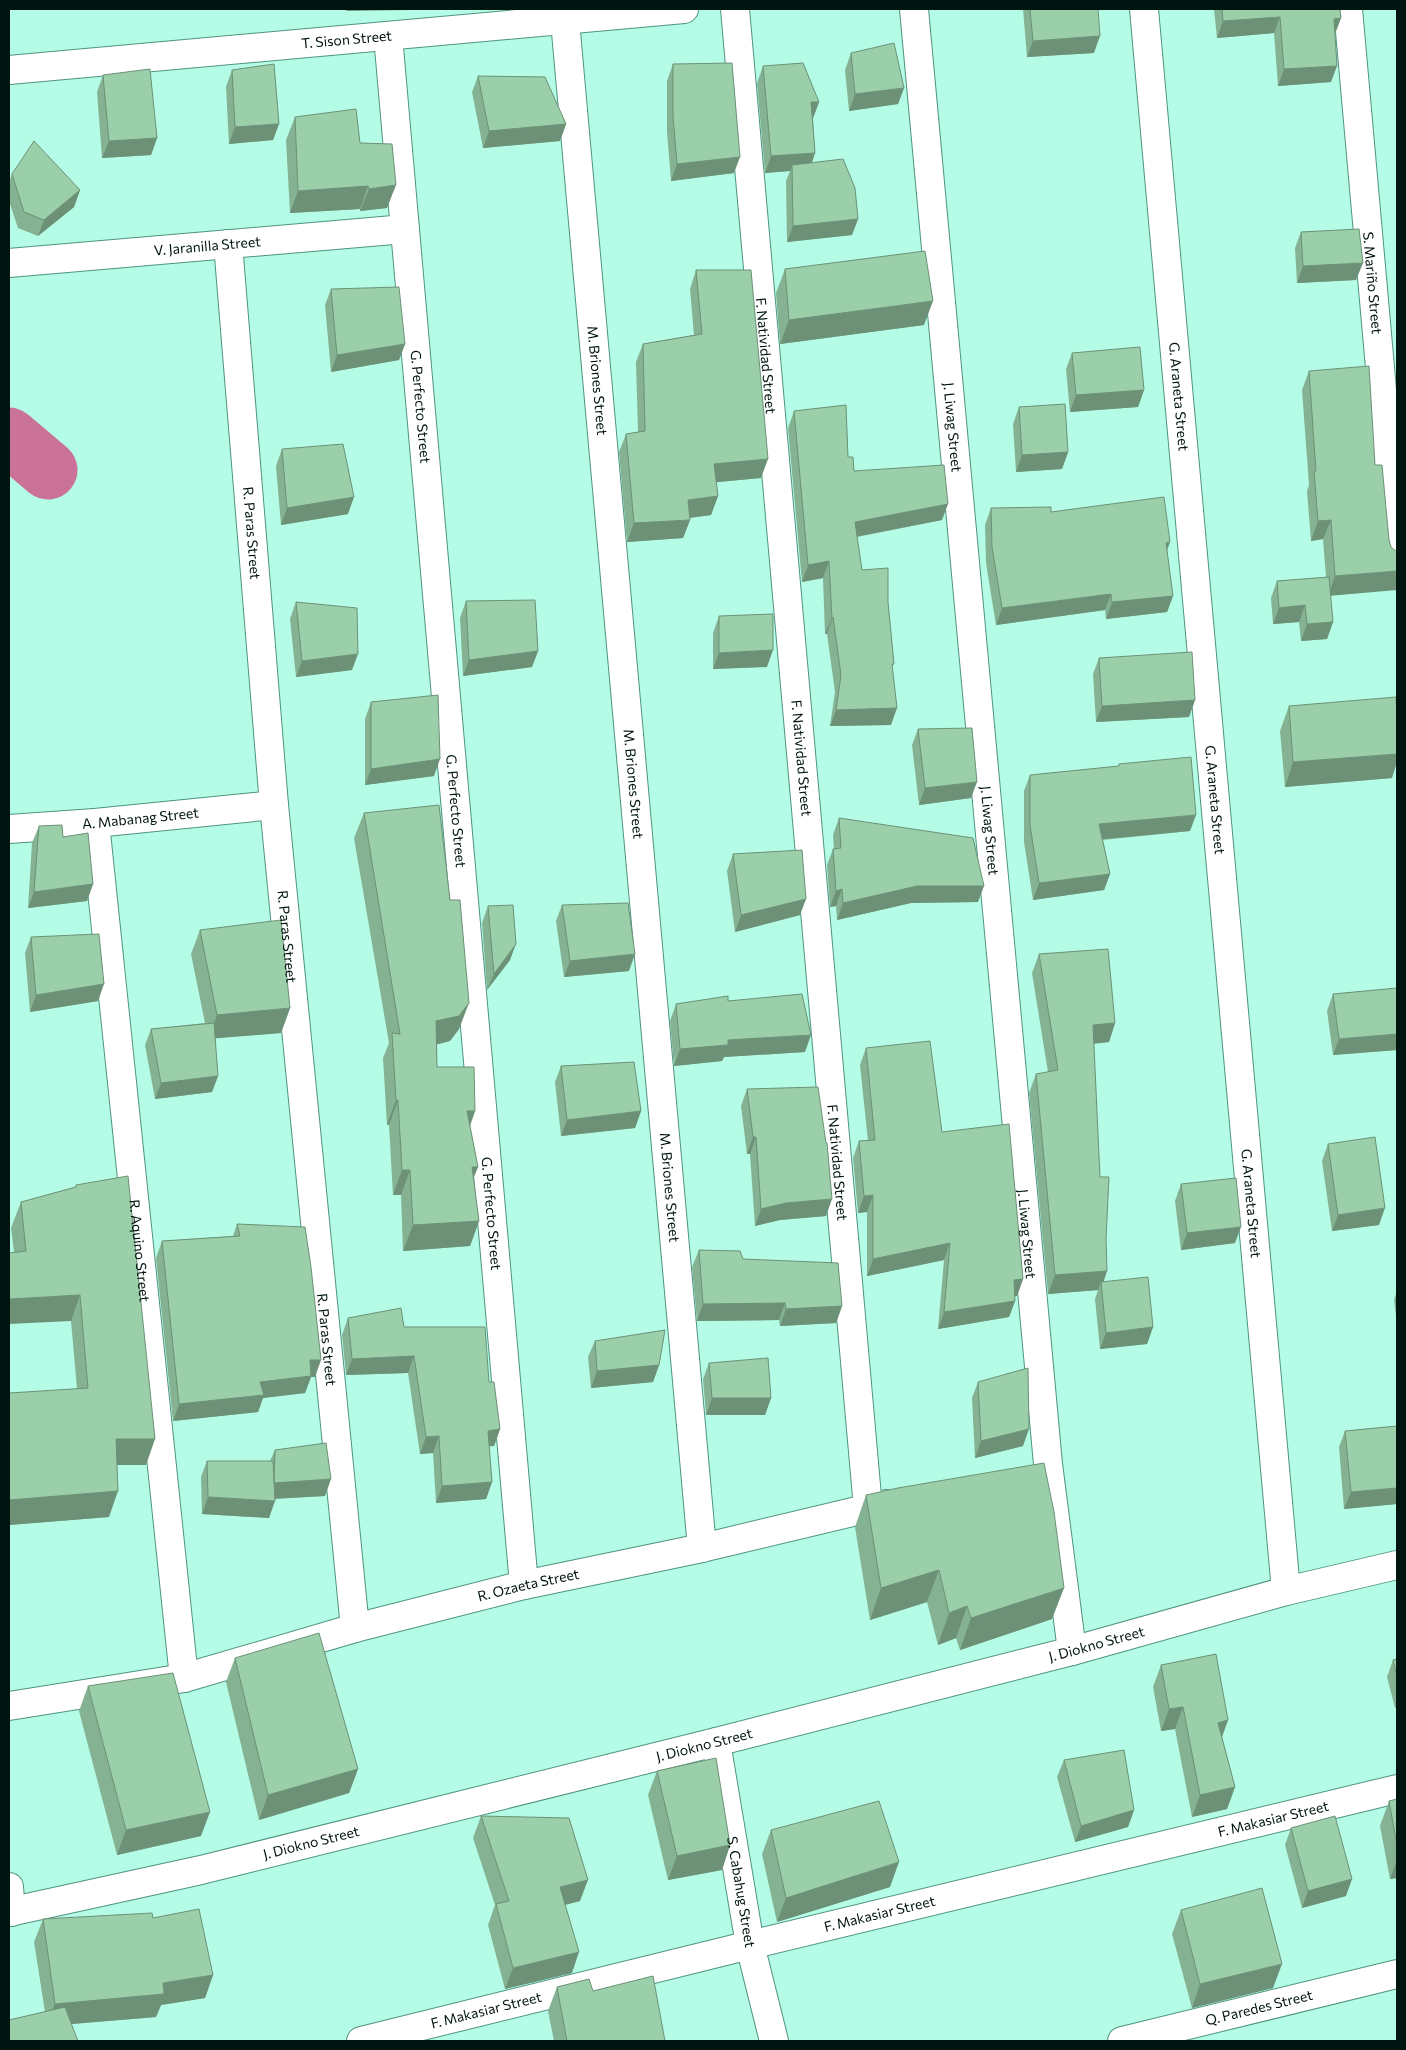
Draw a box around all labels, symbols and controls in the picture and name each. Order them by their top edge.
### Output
street label: T. Sison Street [301,26,393,52]
street label: S. Mariño Street [1360,231,1386,335]
street label: V. Jaranilla Street [153,232,262,259]
street label: F. Natividad Street [753,297,780,415]
street label: M. Briones Street [584,325,611,436]
street label: G. Araneta Street [1166,341,1193,452]
street label: G. Perfecto Street [408,349,434,464]
street label: J. Liwag Street [940,382,966,473]
street label: R. Paras Street [240,486,264,580]
street label: F. Natividad Street [788,699,816,817]
street label: M. Briones Street [621,728,647,840]
street label: G. Araneta Street [1202,745,1229,855]
street label: G. Perfecto Street [443,754,470,869]
street label: J. Liwag Street [978,785,1003,876]
street label: A. Mabanag Street [82,804,200,832]
street label: R. Paras Street [274,889,300,984]
street label: F. Natividad Street [824,1104,851,1222]
street label: M. Briones Street [657,1132,684,1243]
street label: G. Araneta Street [1238,1148,1265,1259]
street label: G. Perfecto Street [478,1156,505,1271]
street label: J. Liwag Street [1015,1188,1040,1280]
street label: R. Aquino Street [126,1198,154,1303]
street label: R. Paras Street [314,1292,340,1387]
street label: R. Ozaeta Street [476,1565,581,1605]
street label: J. Diokno Street [1047,1622,1146,1665]
street label: J. Diokno Street [654,1724,754,1765]
street label: F. Makasiar Street [1216,1797,1331,1840]
street label: J. Diokno Street [261,1822,361,1862]
street label: S. Cabahug Street [724,1835,759,1949]
street label: F. Makasiar Street [822,1892,937,1935]
street label: Q. Paredes Street [1203,1986,1315,2028]
street label: F. Makasiar Street [429,1988,544,2031]

